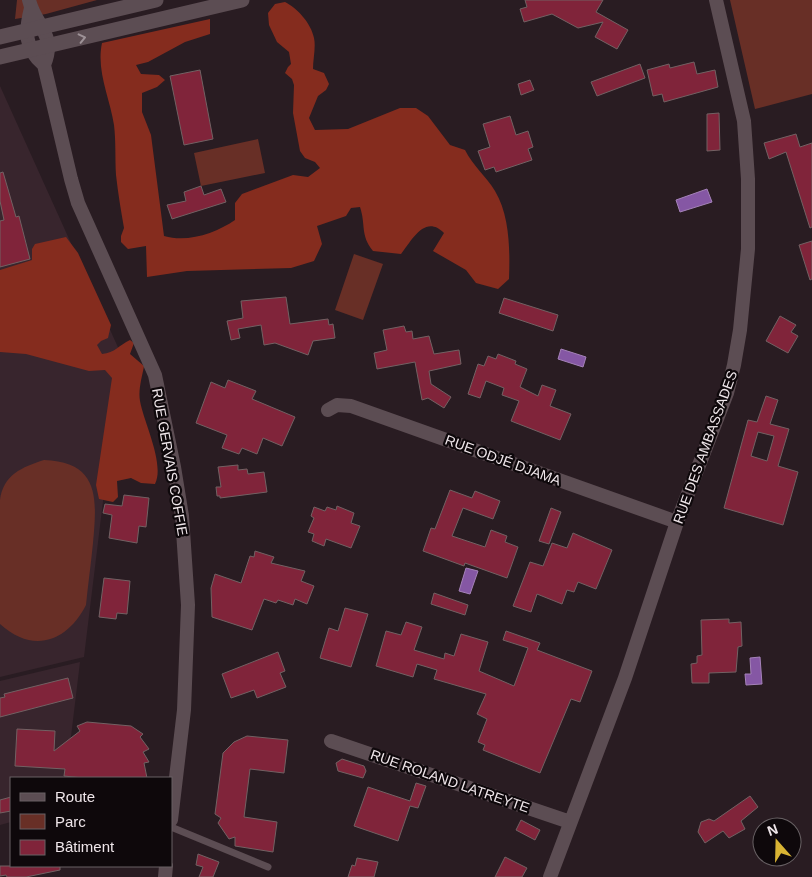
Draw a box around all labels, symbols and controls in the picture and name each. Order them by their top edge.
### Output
one-way arrow [77,33,86,44]
street label: RUE DES AMBASSADES [670,368,740,526]
street label: RUE GERVAIS COFFIE [149,387,191,537]
street label: RUE ODJÉ DJAMA [443,432,564,489]
street label: RUE ROLAND LATREYTE [368,746,532,816]
legend [10,777,172,867]
text: Route [55,788,95,805]
text: Parc [55,813,86,830]
north arrow [752,817,802,867]
text: N [765,821,780,839]
text: Bâtiment [55,838,115,855]

